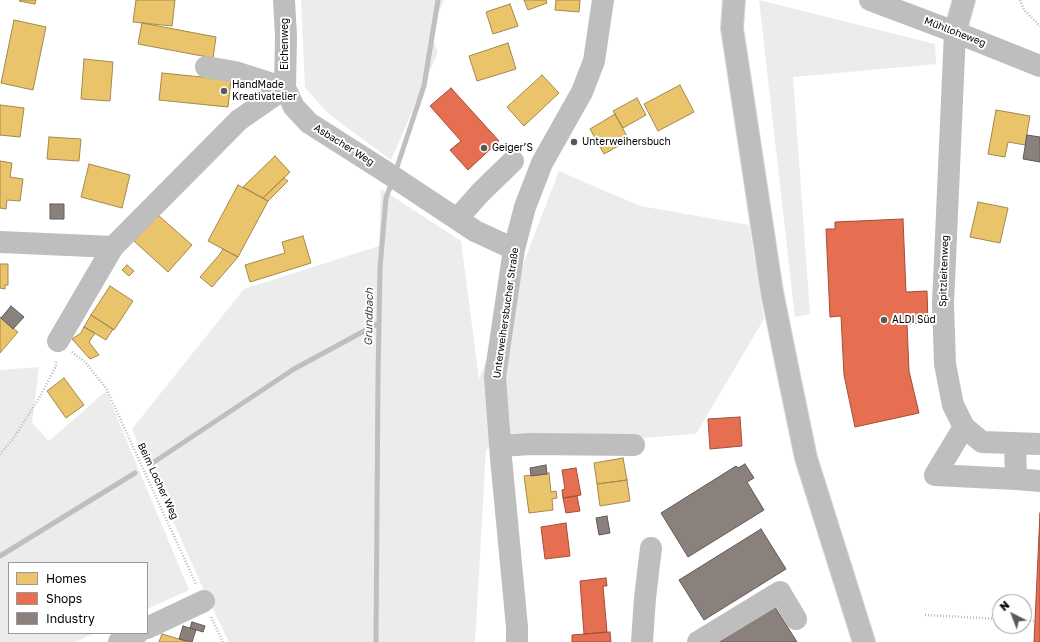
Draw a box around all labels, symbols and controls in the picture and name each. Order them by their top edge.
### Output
street label: Mühlloheweg [923,15,987,49]
street label: Eichenweg [279,18,291,70]
place label: HandMade Kreativatelier [232,79,297,102]
marker: HandMade Kreativatelier [219,86,229,96]
street label: Asbacher Weg [312,122,376,168]
place label: Unterweihersbuch [582,136,671,148]
marker: Unterweihersbuch [569,137,579,147]
place label: Geiger’S [492,142,533,154]
marker: Geiger’S [479,143,489,153]
street label: Spitzleitenweg [937,235,951,307]
street label: Unterweihersbucher Straße [491,247,521,379]
water label: Grundbach [362,288,376,346]
place label: ALDI Süd [892,314,936,326]
marker: ALDI Süd [879,315,889,325]
street label: Beim Locher Weg [135,441,181,521]
legend [8,562,148,634]
text: Homes [46,571,86,586]
text: Shops [46,591,82,606]
north arrow [992,594,1032,634]
text: N [997,598,1012,613]
text: Industry [46,611,95,626]

